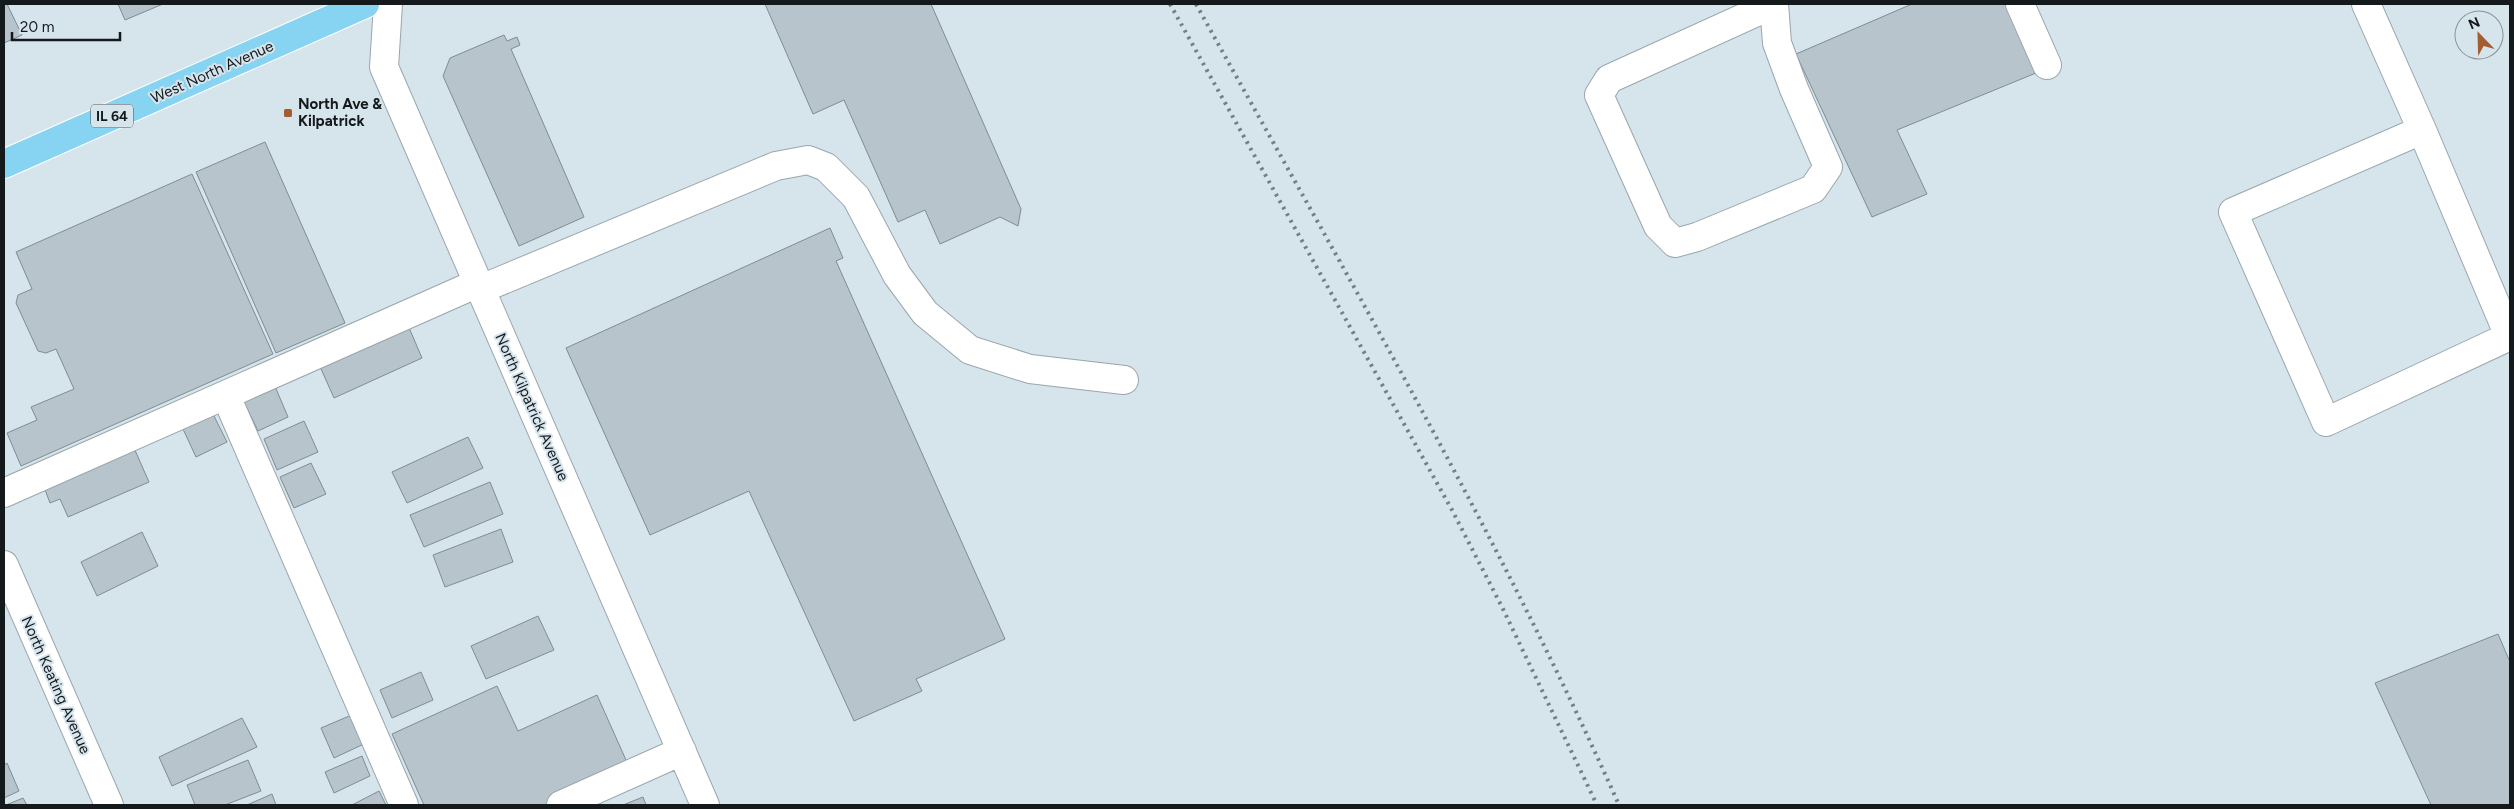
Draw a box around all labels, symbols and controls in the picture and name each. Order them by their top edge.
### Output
scale bar [12,10,120,42]
north arrow [2454,10,2504,60]
text: N [2466,14,2482,33]
text: 20 m [20,18,54,36]
street label: West North Avenue [148,37,276,107]
place label: North Ave & Kilpatrick [298,95,382,130]
road number: IL 64 [91,104,133,128]
marker: North Ave & Kilpatrick [282,107,294,119]
street label: North Kilpatrick Avenue [491,330,573,484]
street label: North Keating Avenue [18,613,94,757]

